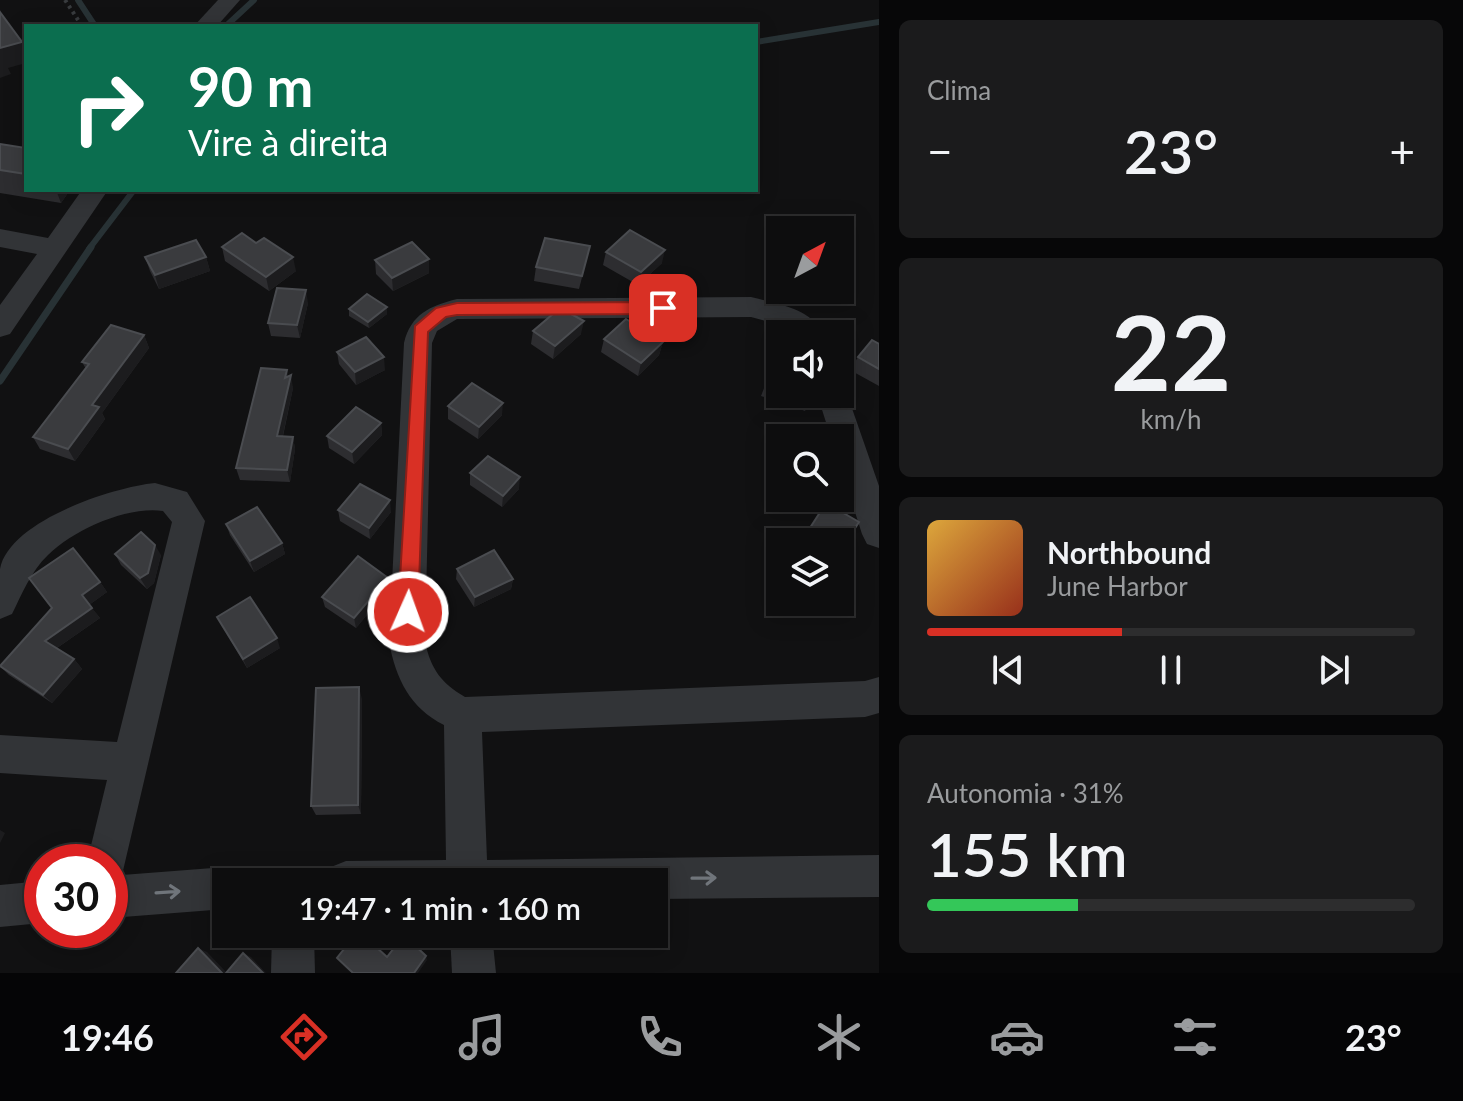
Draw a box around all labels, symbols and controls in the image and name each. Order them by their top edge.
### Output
text: 90 m [188,52,313,119]
icon: right [56,56,160,160]
text: Clima [927,74,991,106]
text: 23° [1124,115,1218,187]
text: Vire à direita [188,120,388,164]
text: − [927,125,953,177]
text: + [1389,125,1415,177]
north arrow [766,216,854,304]
map controls [766,216,854,616]
pin [629,274,697,342]
icon: arrive [641,286,685,330]
text: 22 [1111,288,1231,413]
button: sound [766,320,854,408]
text: km/h [1141,403,1201,435]
button: search [766,424,854,512]
button: layers [766,528,854,616]
text: Northbound [1047,534,1211,570]
position arrow [366,570,450,654]
text: June Harbor [1047,570,1188,602]
icon: previous [986,648,1030,692]
icon: pause [1149,648,1193,692]
icon: next [1312,648,1356,692]
text: Autonomia · 31% [927,777,1124,809]
text: 155 km [927,818,1128,890]
speed limit sign: 30 [24,844,128,948]
one-way arrow [690,870,717,885]
one-way arrow [154,884,181,899]
text: 19:47 · 1 min · 160 m [299,890,581,926]
icon: directions [276,1009,332,1065]
icon: music [454,1009,510,1065]
icon: phone [632,1009,688,1065]
icon: climate [811,1009,867,1065]
icon: car [989,1009,1045,1065]
icon: filters [1167,1009,1223,1065]
text: 19:46 [61,1015,154,1059]
text: 23° [1345,1015,1402,1059]

